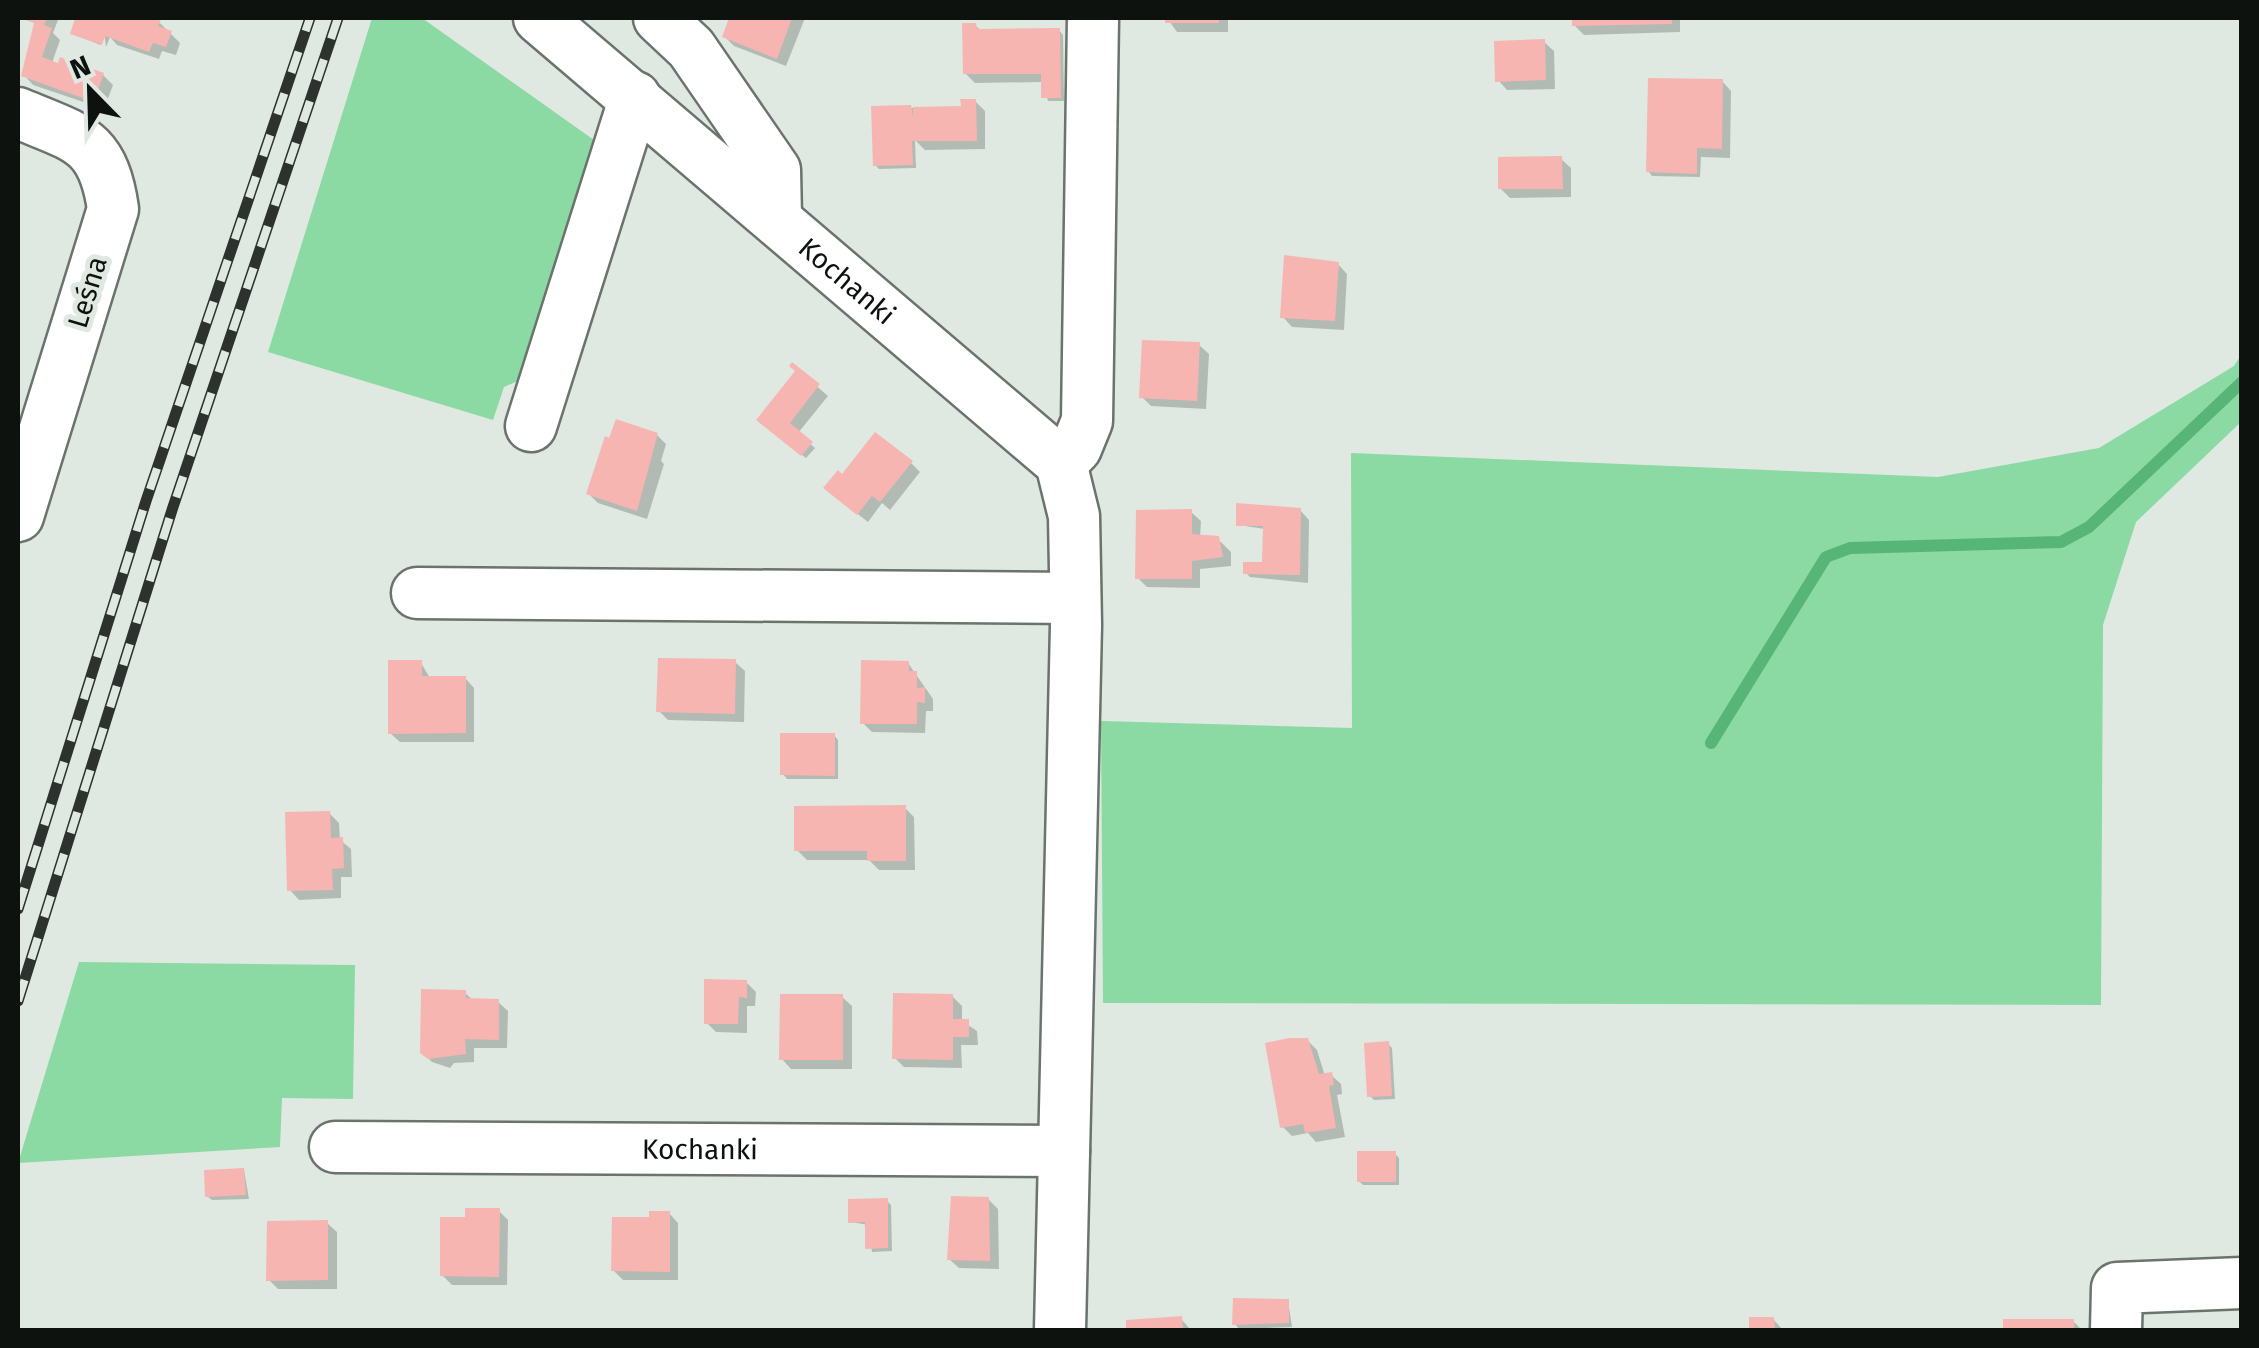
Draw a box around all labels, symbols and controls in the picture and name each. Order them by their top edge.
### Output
north arrow [40,40,140,140]
text: N [65,49,95,86]
street label: Kochanki [792,231,902,331]
street label: Leśna [61,252,114,332]
street label: Kochanki [642,1133,758,1166]

